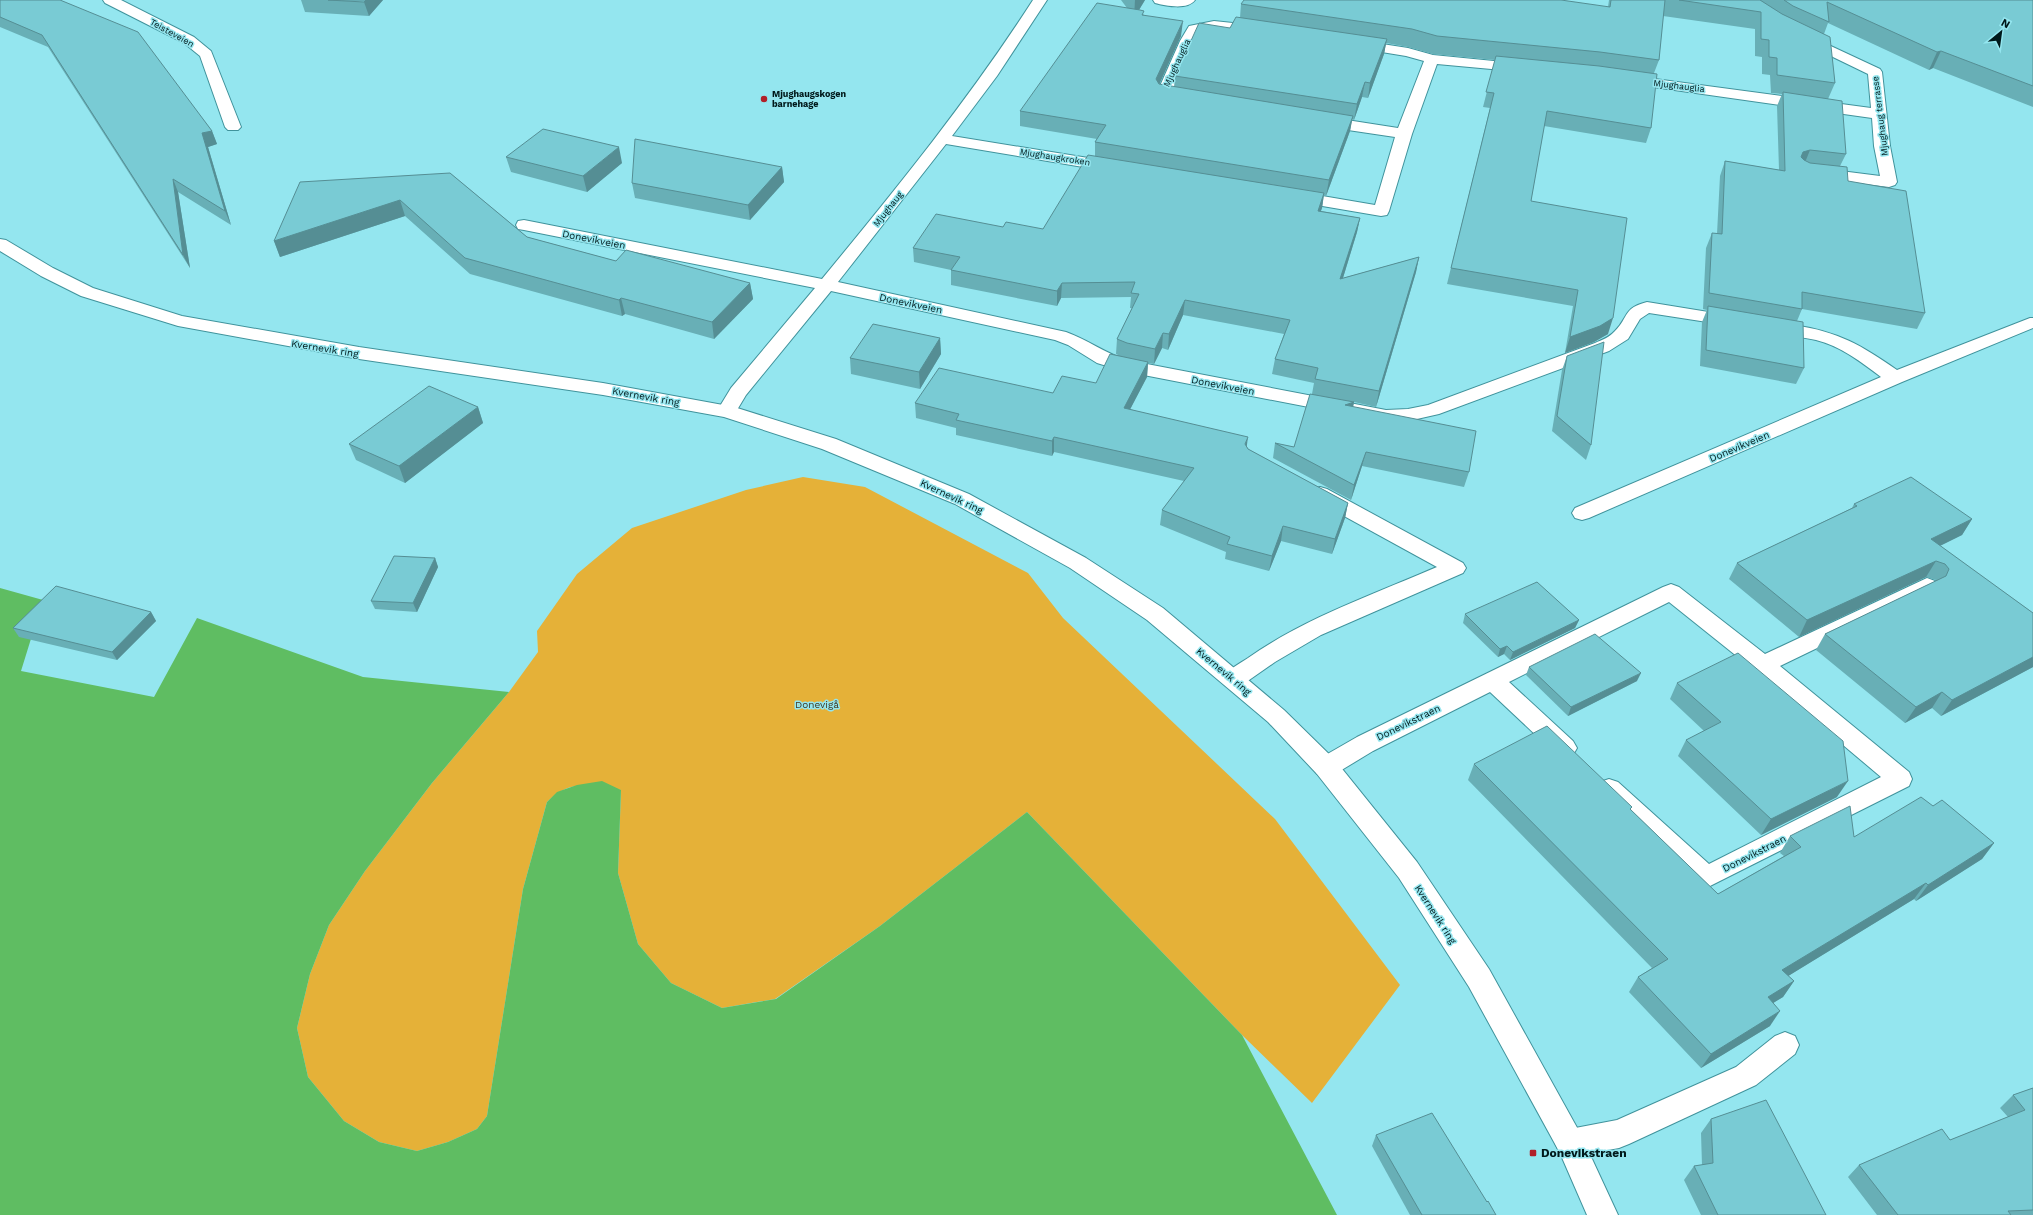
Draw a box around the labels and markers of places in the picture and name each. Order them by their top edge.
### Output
place label: Mjughaugskogen barnehage [772,89,847,109]
marker: Mjughaugskogen barnehage [759,94,769,104]
place label: Donevikstraen [1541,1146,1627,1160]
marker: Donevikstraen [1528,1148,1538,1158]

